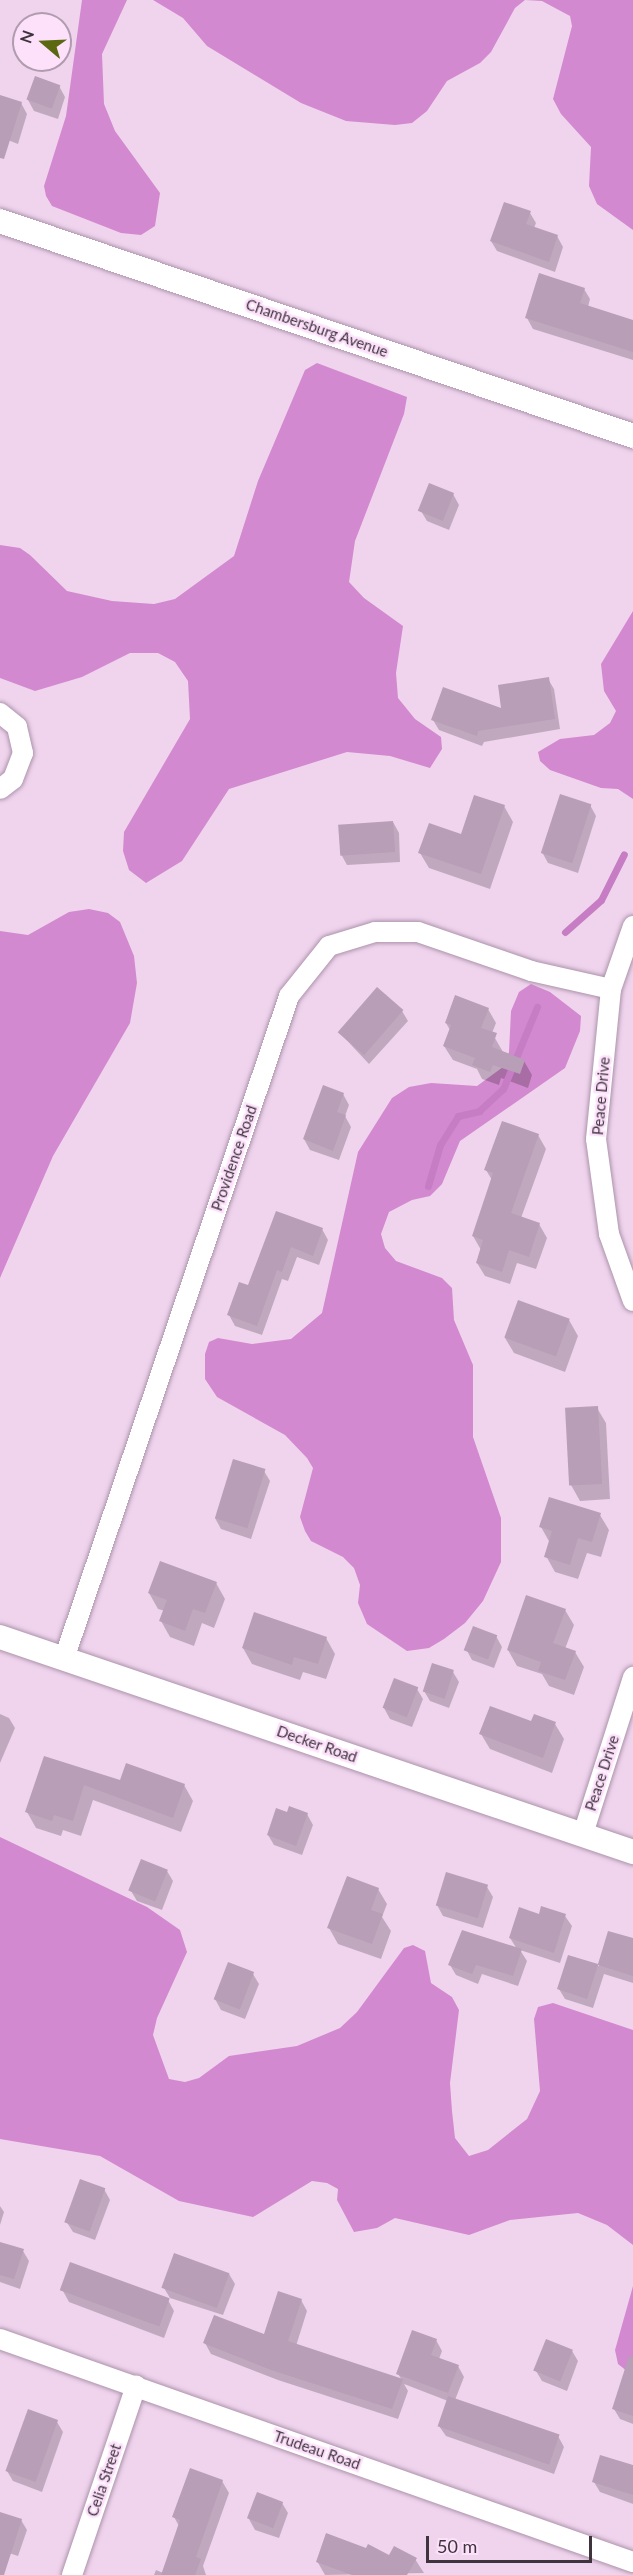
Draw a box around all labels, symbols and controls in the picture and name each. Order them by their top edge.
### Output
north arrow [12,12,72,72]
text: N [15,28,37,46]
street label: Chambersburg Avenue [243,295,391,361]
street label: Peace Drive [589,1056,613,1136]
street label: Providence Road [208,1103,260,1213]
street label: Decker Road [274,1722,360,1766]
street label: Peace Drive [581,1733,623,1813]
street label: Trudeau Road [271,2427,363,2473]
street label: Celia Street [83,2441,125,2519]
scale bar [429,2524,596,2562]
text: 50 m [437,2535,477,2557]

